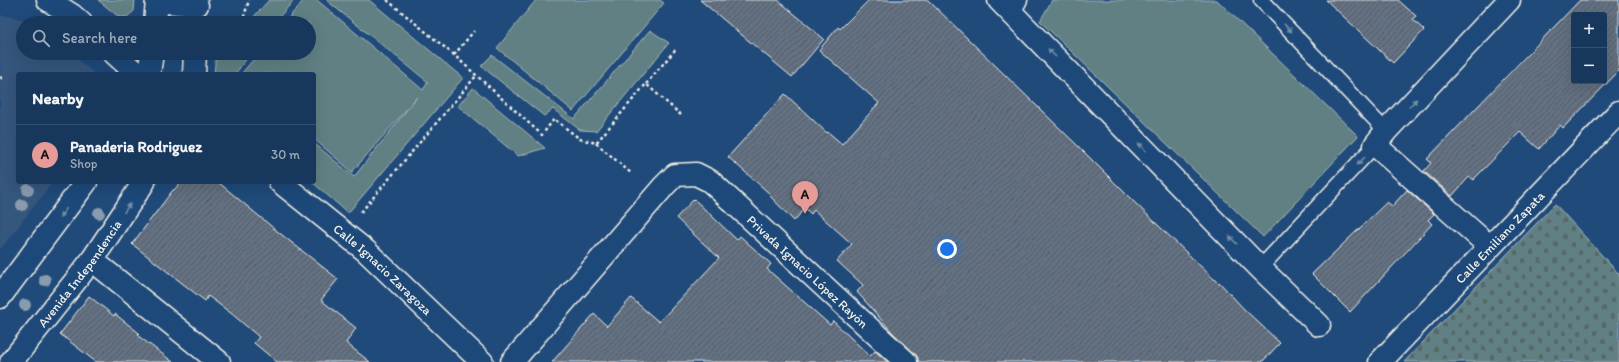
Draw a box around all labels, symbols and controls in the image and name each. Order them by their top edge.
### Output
map controls [1571,12,1607,84]
button: + [1571,12,1607,48]
search box [16,16,316,60]
one-way arrow [1283,23,1293,33]
icon: search [30,27,52,49]
text: Search here [62,29,137,47]
one-way arrow [1047,48,1057,58]
button: − [1571,48,1607,84]
text: Nearby [32,88,84,108]
one-way arrow [1408,98,1418,108]
text: Panaderia Rodriguez [70,138,202,156]
one-way arrow [1137,142,1147,152]
text: A [41,147,49,162]
text: 30 m [271,147,300,162]
one-way arrow [1356,155,1365,166]
text: Shop [70,156,97,171]
pin: A [792,181,818,214]
street label: Calle Emiliano Zapata [1452,187,1547,286]
one-way arrow [123,203,131,213]
one-way arrow [59,208,67,219]
street label: Privada Ignacio López Rayón [744,212,872,331]
street label: Avenida Independencia [34,217,124,330]
street label: Calle Ignacio Zaragoza [331,221,436,318]
one-way arrow [1228,235,1238,245]
your location [937,239,957,259]

